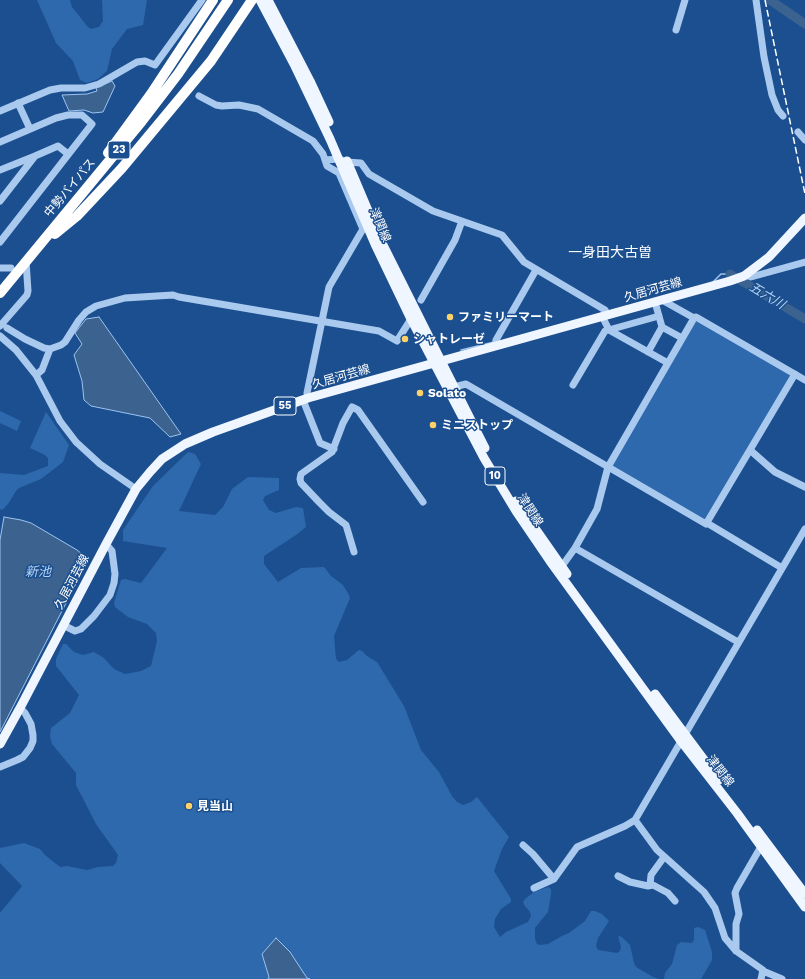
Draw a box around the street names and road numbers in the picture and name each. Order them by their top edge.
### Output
road number: 23 [108,141,130,159]
street label: 中勢バイパス [41,156,99,220]
street label: 津関線 [366,206,394,244]
street label: 久居河芸線 [622,275,684,305]
street label: 久居河芸線 [310,362,372,392]
road number: 55 [274,397,296,415]
road number: 10 [485,467,505,485]
street label: 津関線 [514,491,546,529]
street label: 久居河芸線 [52,552,92,612]
street label: 津関線 [703,752,737,790]

